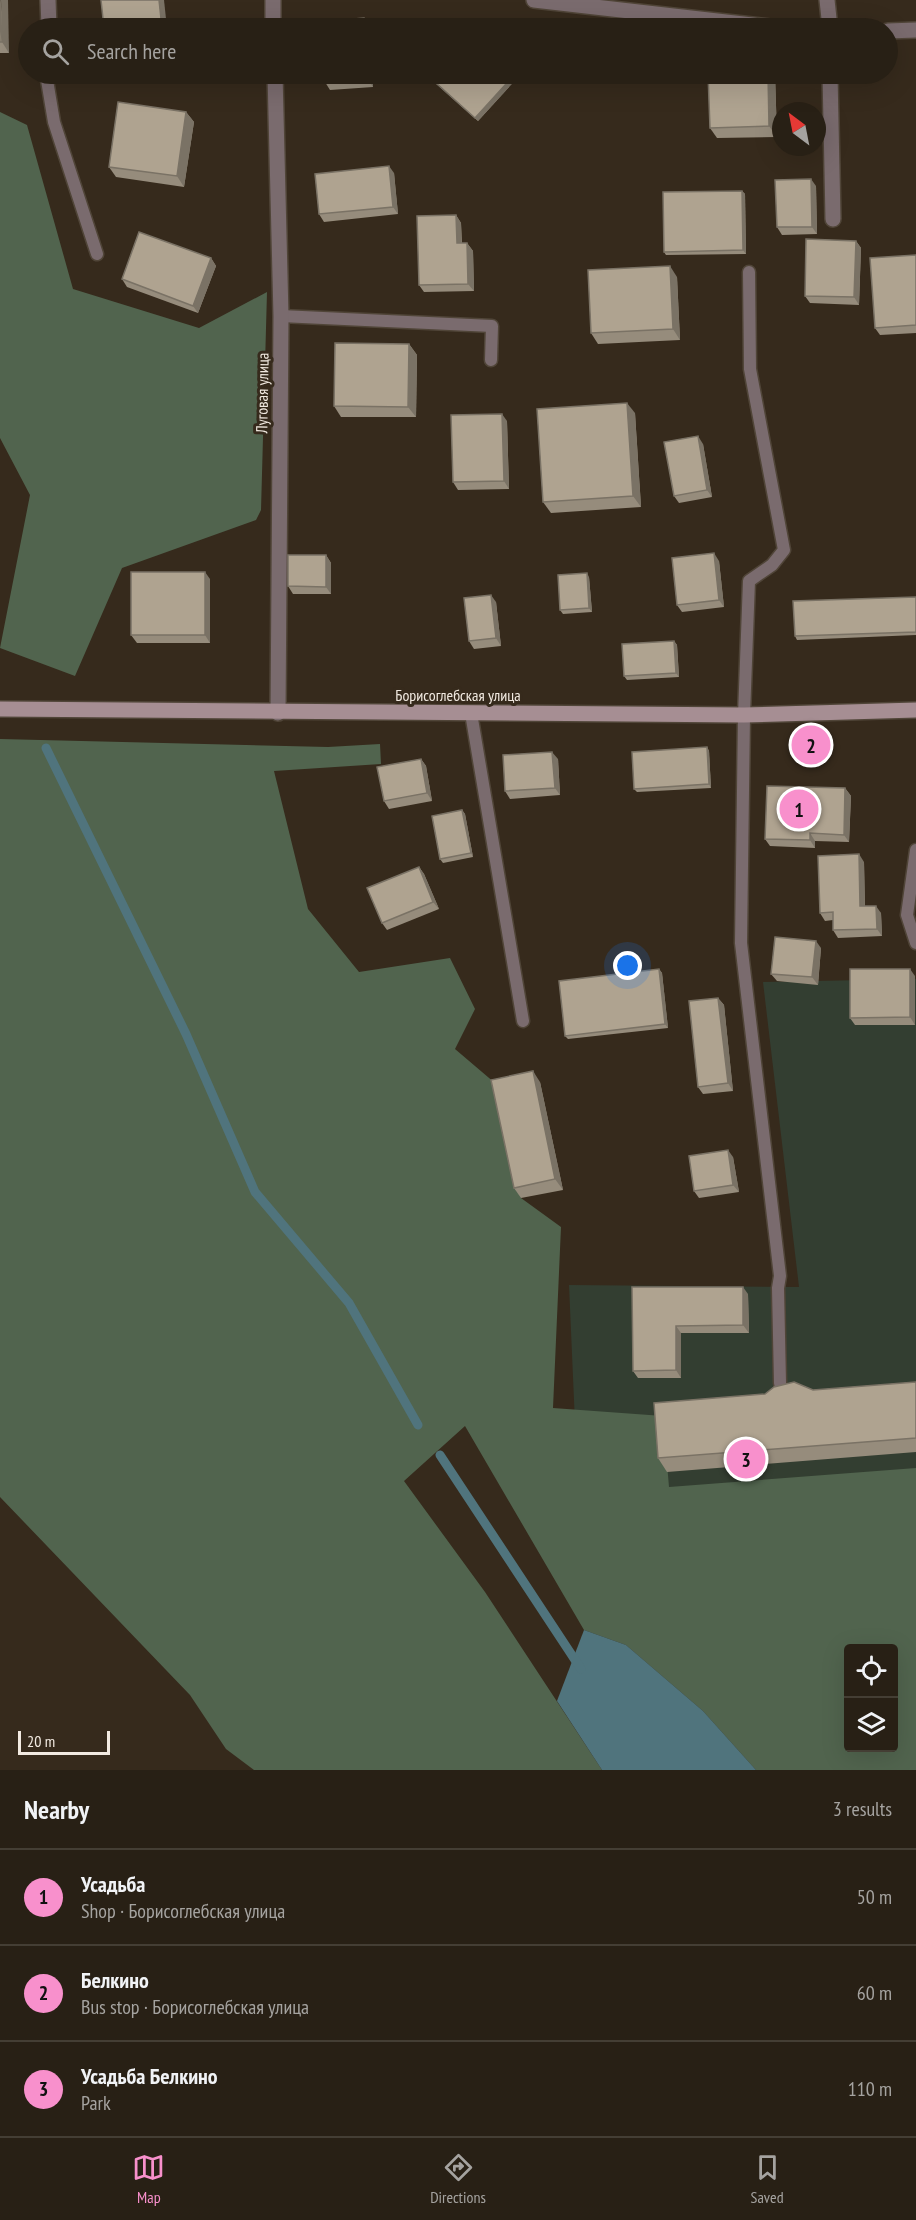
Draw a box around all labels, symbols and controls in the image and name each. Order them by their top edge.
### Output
search box [18,18,898,84]
icon: search [39,35,72,68]
text: Search here [87,37,176,65]
north arrow [772,102,826,156]
street label: Луговая улица [251,352,273,435]
street label: Борисоглебская улица [395,685,521,705]
pin: 2 [792,722,830,768]
pin: 1 [780,786,818,832]
your location [613,951,642,980]
pin: 3 [726,1436,766,1482]
map controls [844,1644,898,1752]
button: locate [844,1644,898,1698]
button: layers [844,1698,898,1752]
scale bar [18,1728,110,1756]
text: 20 m [27,1731,55,1751]
text: Nearby [24,1793,89,1826]
text: 3 results [833,1796,892,1822]
text: Усадьба [81,1870,145,1898]
text: 1 [39,1884,48,1910]
text: 50 m [857,1884,892,1910]
text: Shop · Борисоглебская улица [81,1898,285,1924]
text: Белкино [81,1966,149,1994]
text: 2 [39,1980,48,2006]
text: 60 m [857,1980,892,2006]
text: Bus stop · Борисоглебская улица [81,1994,309,2020]
text: Усадьба Белкино [81,2062,218,2090]
text: 3 [39,2076,48,2102]
text: 110 m [848,2076,892,2102]
text: Park [81,2090,111,2116]
tab: Map [132,2151,165,2207]
tab: Directions [430,2151,486,2207]
tab: Saved [751,2151,784,2207]

